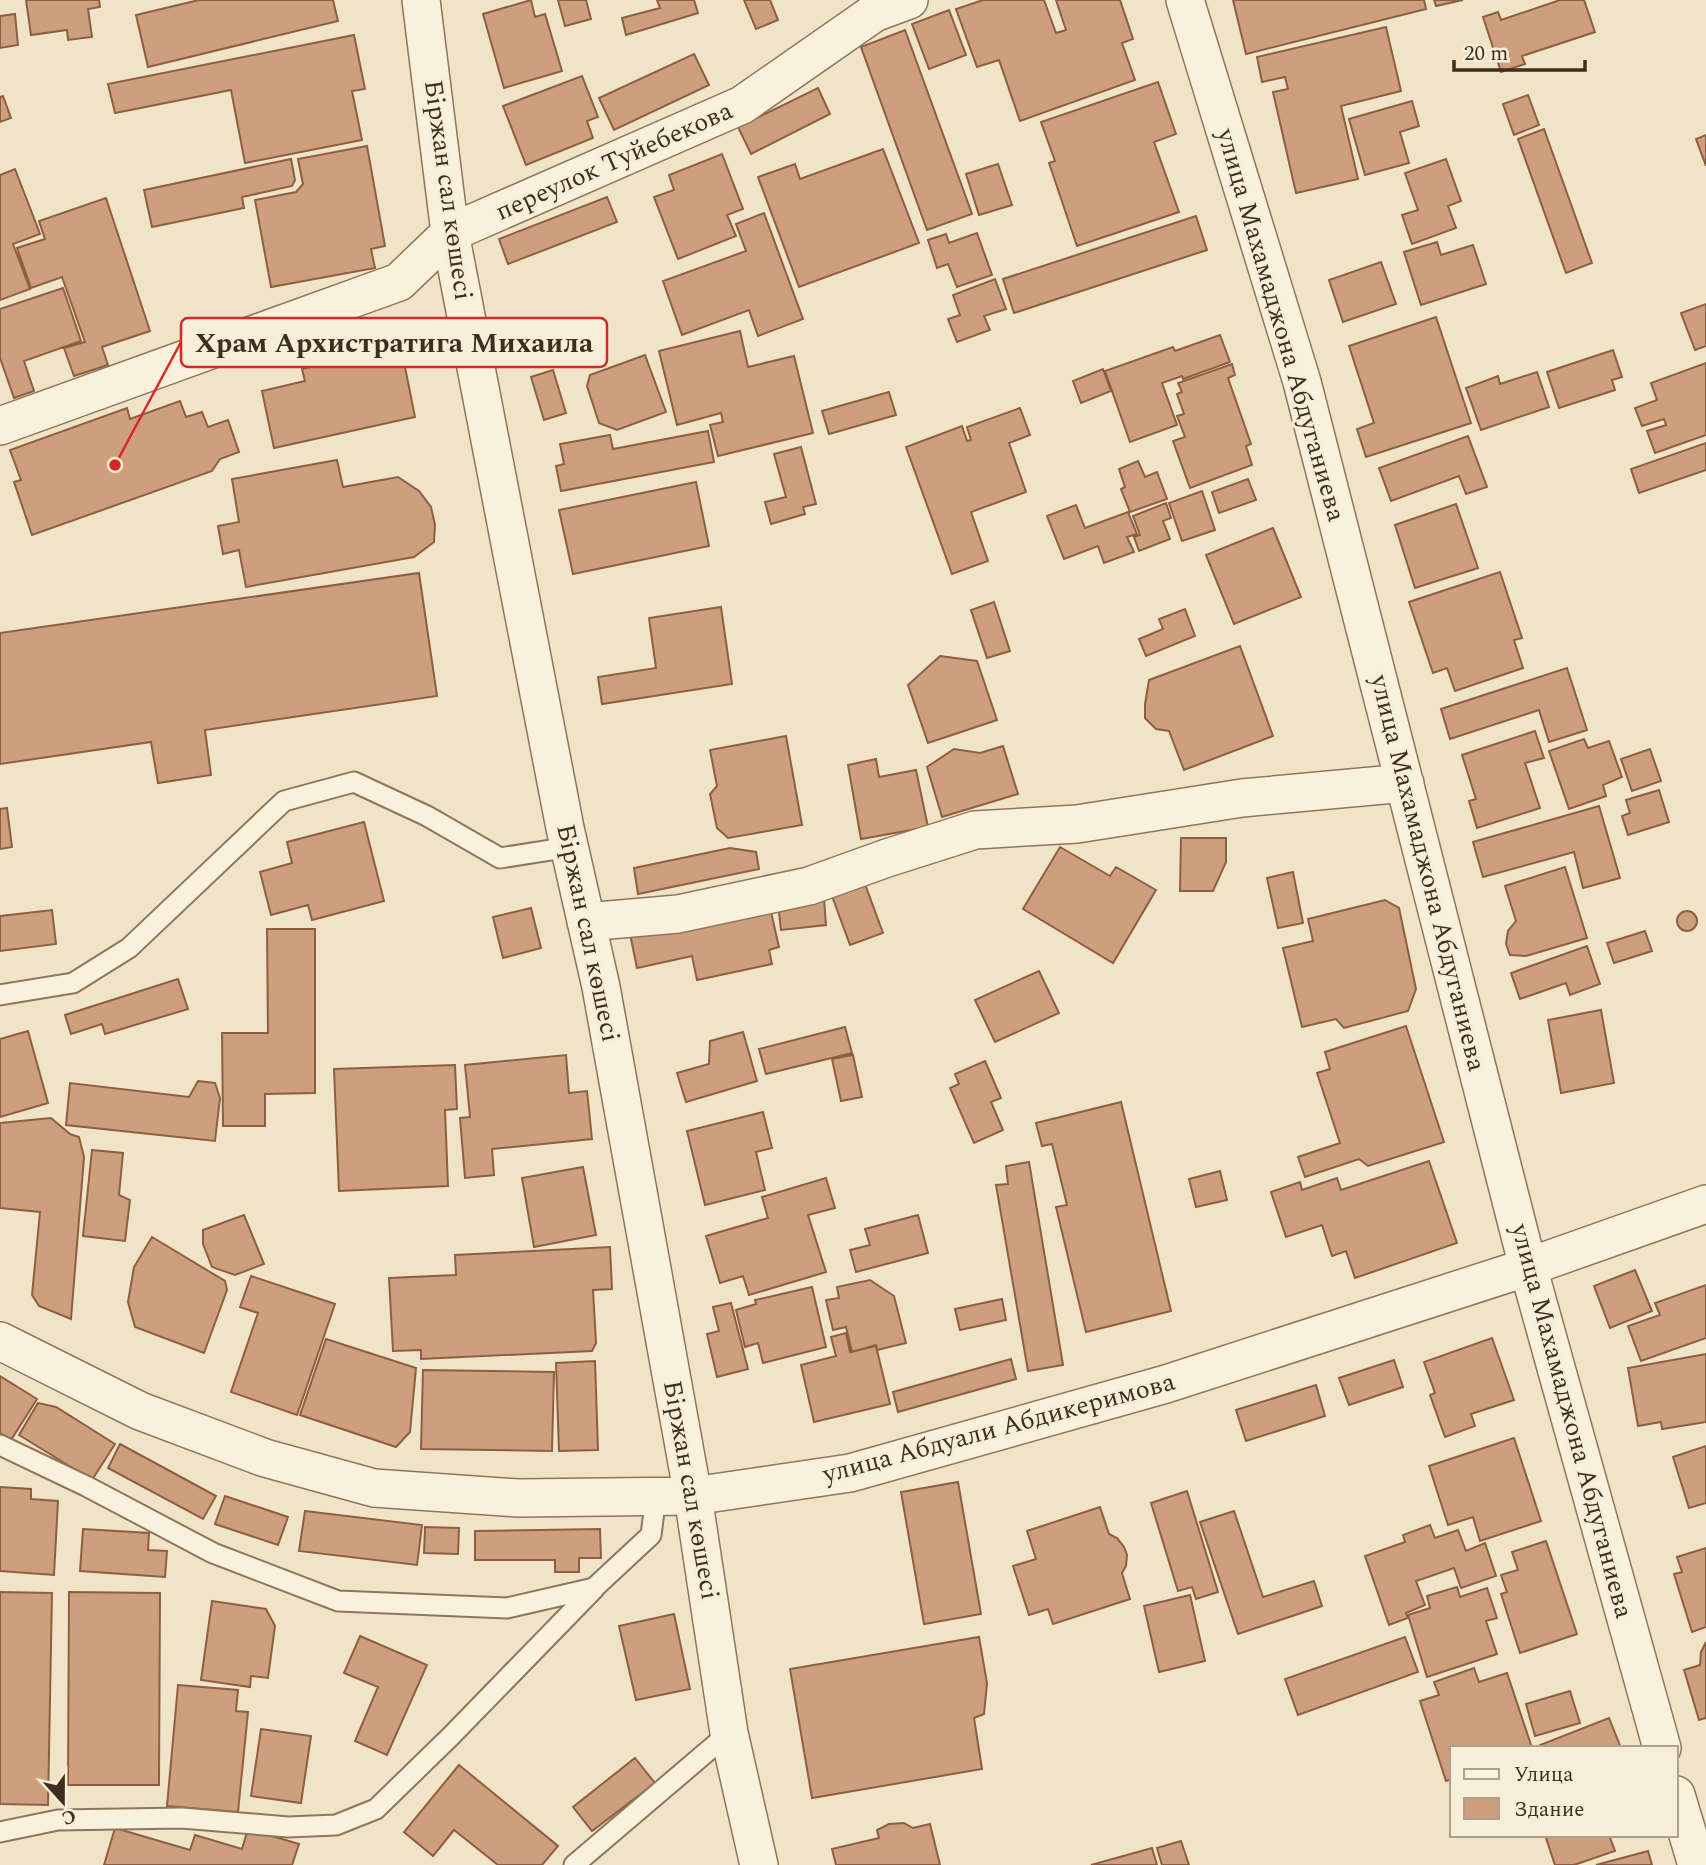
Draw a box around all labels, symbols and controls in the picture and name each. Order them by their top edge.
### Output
scale bar [1454,28,1585,72]
text: 20 m [1464,38,1508,70]
street label: Біржан сал көшесі [413,77,483,303]
street label: переулок Туйебекова [489,91,739,231]
street label: улица Махамаджона Абдуганиева [1205,123,1356,527]
callout: Храм Архистратига Михаила [181,318,607,367]
text: Храм Архистратига Михаила [195,322,594,365]
street label: улица Махамаджона Абдуганиева [1359,670,1497,1076]
street label: Біржан сал көшесі [545,820,631,1046]
street label: улица Махамаджона Абдуганиева [1500,1218,1644,1623]
street label: улица Абдуали Абдикеримова [817,1362,1180,1495]
street label: Біржан сал көшесі [652,1377,730,1603]
legend [1450,1746,1678,1837]
text: Улица [1514,1759,1574,1791]
north arrow [28,1767,98,1837]
text: Здание [1514,1794,1584,1826]
text: С [57,1801,80,1832]

